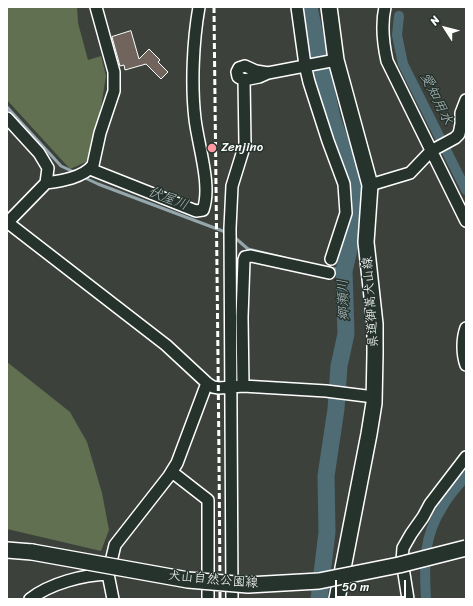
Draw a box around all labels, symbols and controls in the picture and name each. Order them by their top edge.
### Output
north arrow [425,8,465,48]
text: N [425,12,445,29]
water label: 愛知用水 [416,70,456,128]
place label: Zenjino [221,140,263,156]
marker: Zenjino [206,142,218,154]
water label: 伏屋川 [145,184,191,214]
street label: 県道御嵩犬山線 [360,256,382,348]
water label: 郷瀬川 [335,279,353,321]
street label: 犬山自然公園線 [167,568,259,592]
scale bar [337,572,408,598]
text: 50 m [342,576,369,598]

